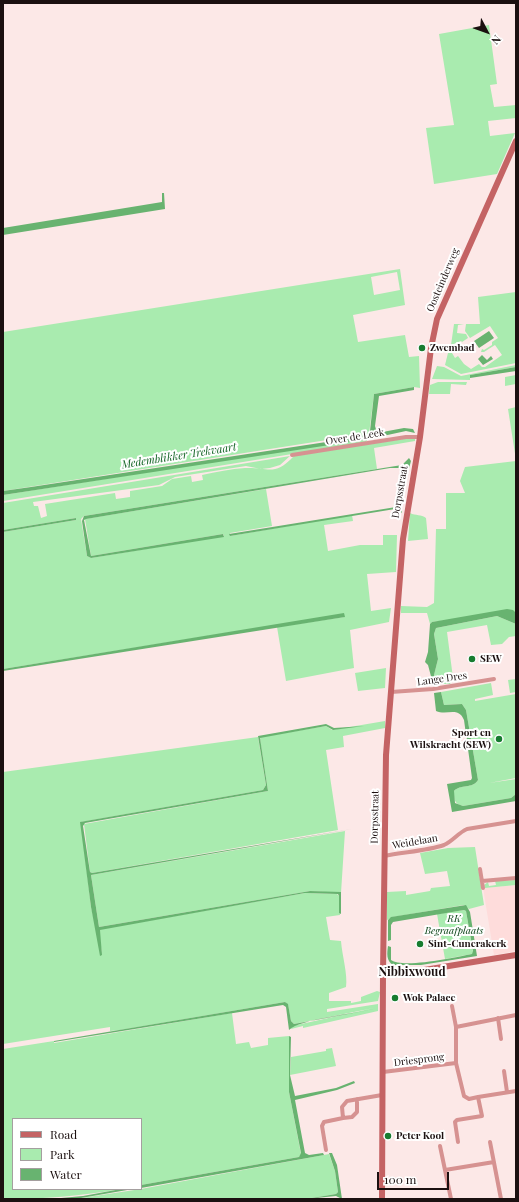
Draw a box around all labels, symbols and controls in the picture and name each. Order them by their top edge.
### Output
north arrow [467,12,507,52]
text: N [488,32,505,48]
street label: Oosteinderweg [424,246,462,314]
place label: Zwembad [430,342,475,354]
marker: Zwembad [417,343,427,353]
street label: Over de Leek [325,426,385,448]
water label: Medemblikker Trekvaart [121,440,237,472]
street label: Dorpsstraat [389,465,411,519]
place label: SEW [480,653,502,665]
marker: SEW [467,654,477,664]
street label: Lange Dres [416,670,468,688]
place label: Sport en Wilskracht (SEW) [410,727,491,750]
marker: Sport en Wilskracht (SEW) [494,734,504,744]
street label: Dorpsstraat [369,790,381,844]
street label: Weidelaan [391,832,439,852]
park label: RK Begraafplaats [425,913,483,936]
place label: Sint-Cunerakerk [428,938,506,950]
marker: Sint-Cunerakerk [415,939,425,949]
district label: Nibbixwoud [378,965,446,979]
place label: Wok Palace [403,992,455,1004]
marker: Wok Palace [390,993,400,1003]
street label: Driesprong [393,1051,445,1069]
legend [12,1118,142,1190]
text: Road [50,1126,77,1142]
place label: Peter Kool [396,1130,444,1142]
marker: Peter Kool [383,1131,393,1141]
text: Park [50,1146,75,1162]
scale bar [379,1164,451,1190]
text: Water [50,1166,82,1182]
text: 100 m [384,1171,416,1187]

